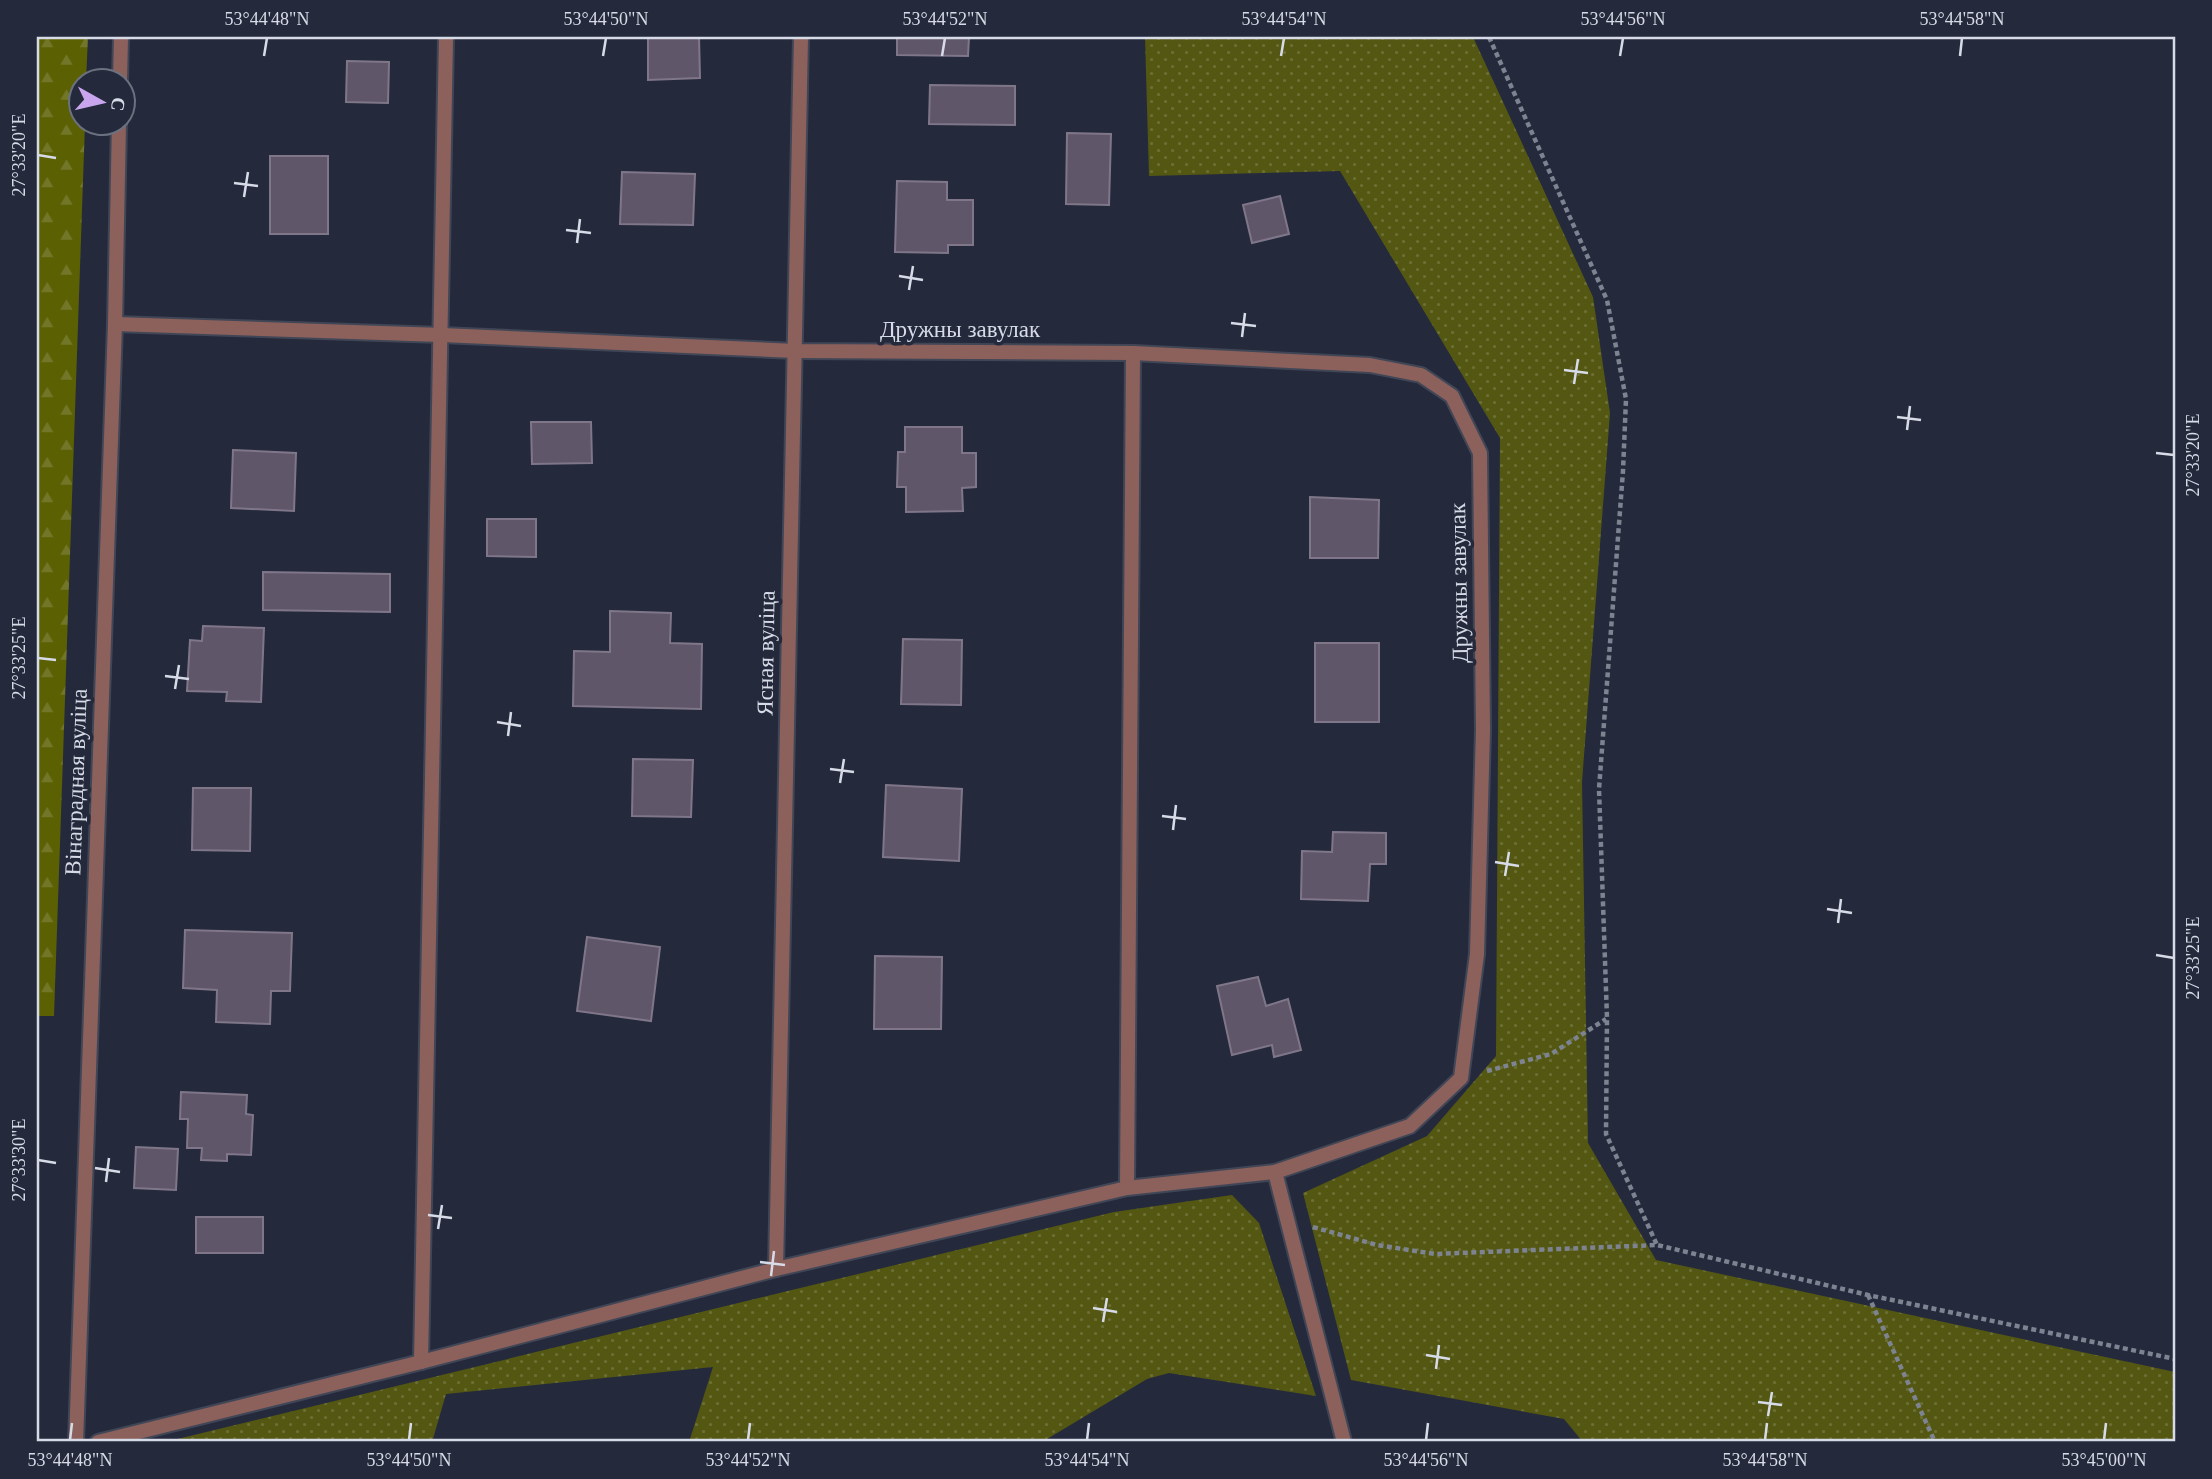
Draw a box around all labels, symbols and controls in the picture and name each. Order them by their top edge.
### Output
text: 53°44'48"N [225,9,309,29]
text: 53°44'50"N [564,9,648,29]
text: 53°44'52"N [903,9,987,29]
text: 53°44'54"N [1242,9,1326,29]
text: 53°44'56"N [1581,9,1665,29]
text: 53°44'58"N [1920,9,2004,29]
north arrow [66,66,136,136]
text: С [107,96,130,113]
text: 27°33'20"E [9,114,29,196]
street label: Дружны завулак [880,317,1041,342]
text: 27°33'20"E [2183,414,2203,496]
street label: Дружны завулак [1445,502,1473,663]
street label: Ясная вуліца [752,590,780,716]
text: 27°33'25"E [9,617,29,699]
street label: Вінаградная вуліца [60,688,92,876]
text: 27°33'25"E [2183,917,2203,999]
text: 27°33'30"E [9,1119,29,1201]
text: 53°44'48"N [28,1450,112,1470]
text: 53°44'50"N [367,1450,451,1470]
text: 53°44'52"N [706,1450,790,1470]
text: 53°44'54"N [1045,1450,1129,1470]
text: 53°44'56"N [1384,1450,1468,1470]
text: 53°44'58"N [1723,1450,1807,1470]
text: 53°45'00"N [2062,1450,2146,1470]

